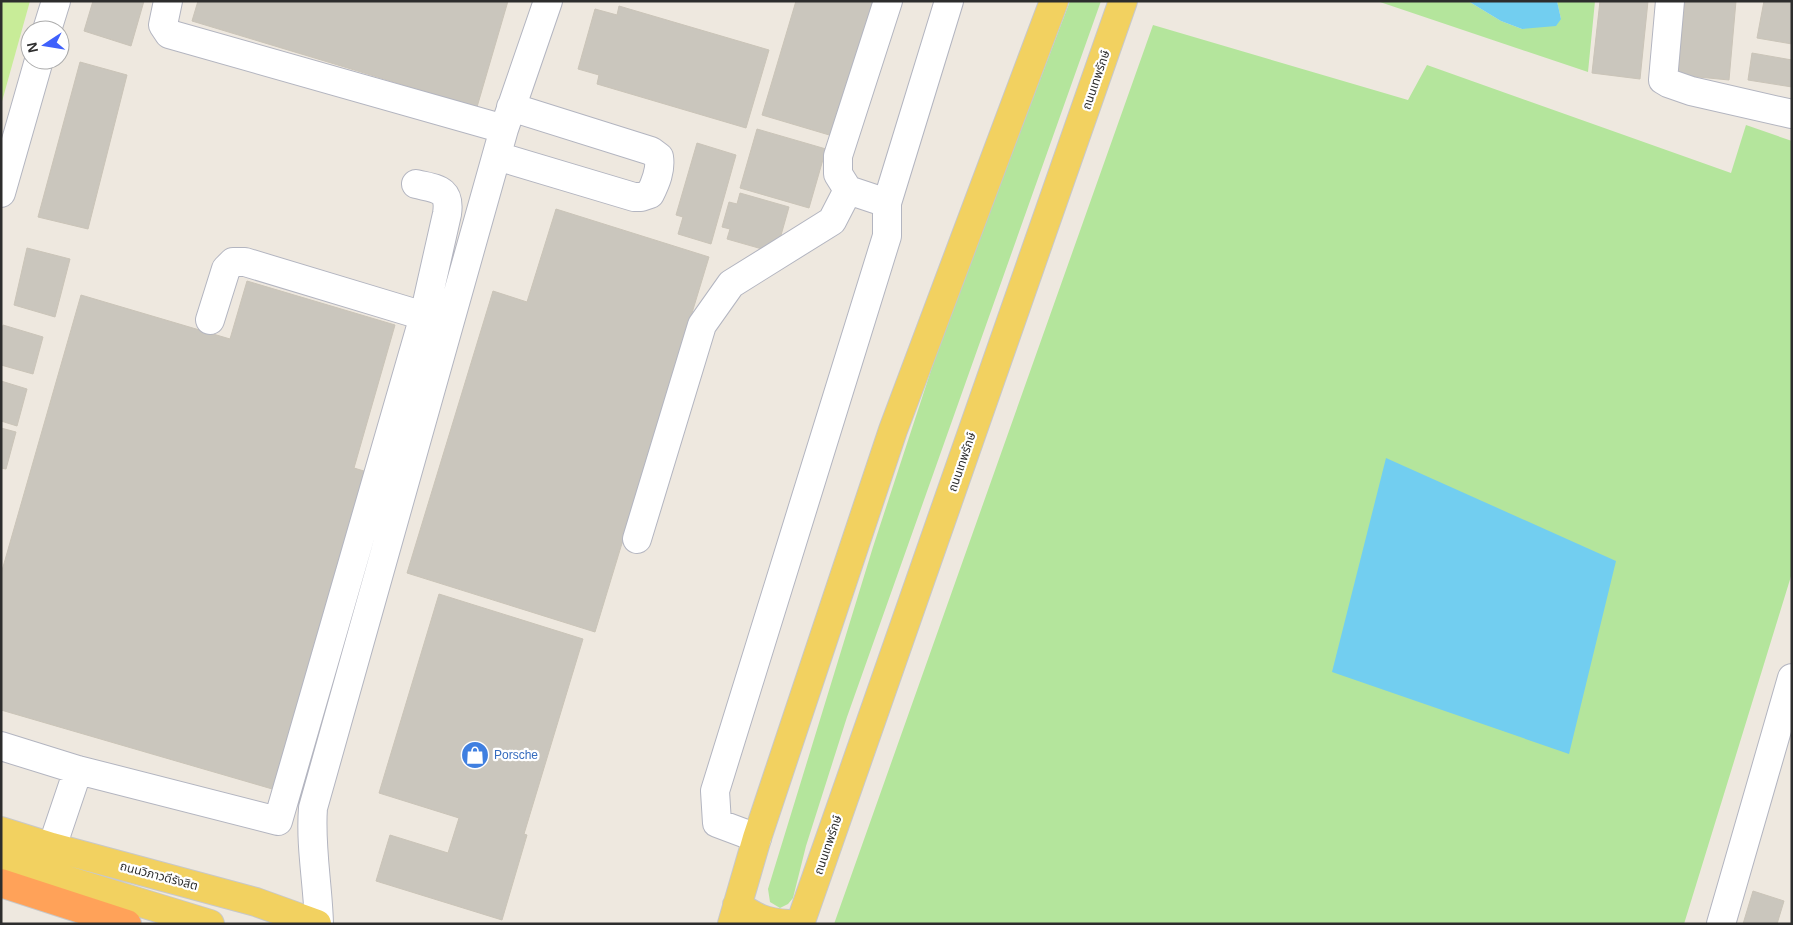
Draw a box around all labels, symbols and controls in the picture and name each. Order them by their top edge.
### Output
north arrow [20,20,70,70]
text: N [23,41,41,54]
street label: ถนนเทพรักษ์ [1079,48,1113,112]
street label: ถนนเทพรักษ์ [945,430,979,494]
shop icon: Porsche [460,740,490,770]
place label: Porsche [494,748,538,762]
street label: ถนนเทพรักษ์ [811,813,845,877]
street label: ถนนวิภาวดีรังสิต [119,859,199,893]

